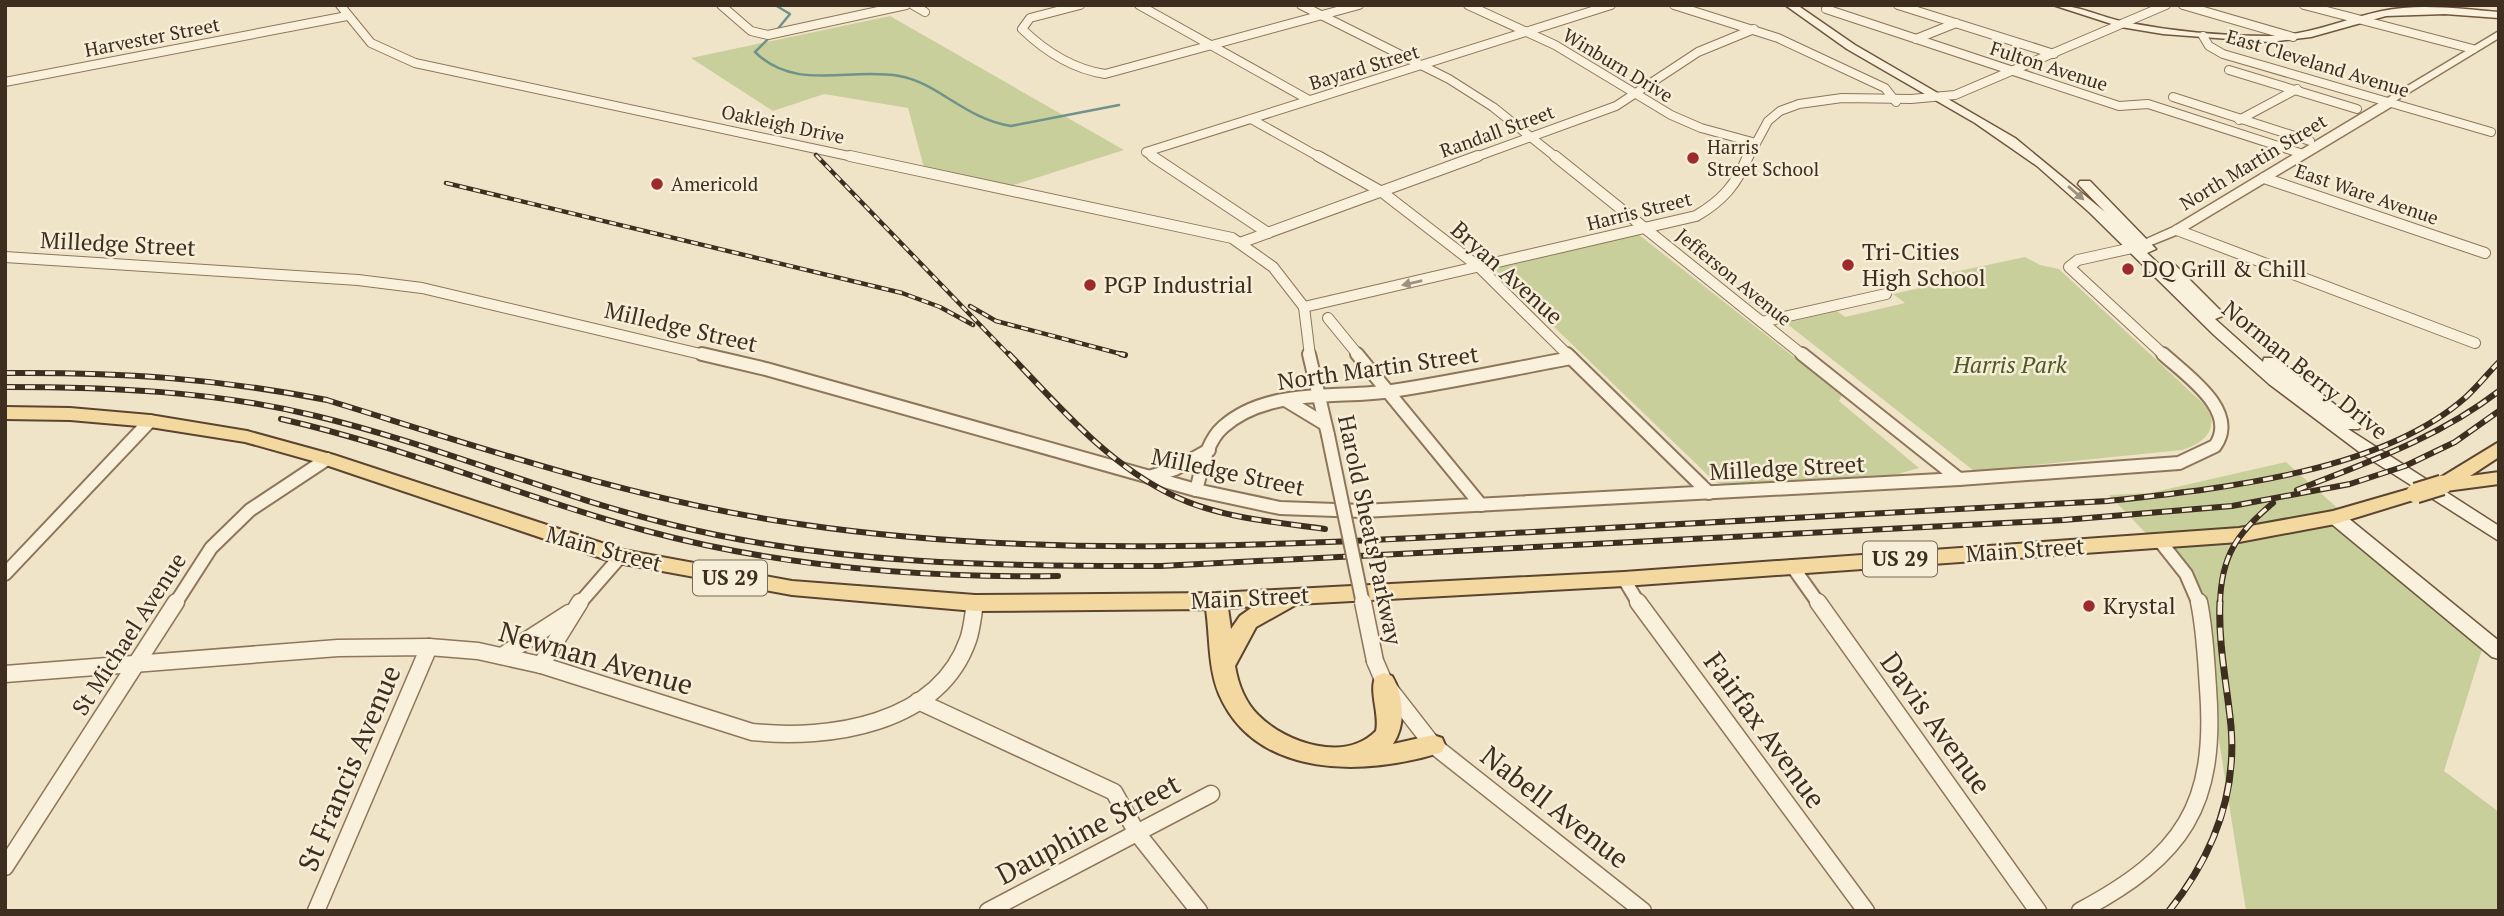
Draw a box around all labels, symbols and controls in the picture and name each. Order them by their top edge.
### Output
street label: Harvester Street [82,11,222,62]
street label: Winburn Drive [1558,22,1678,107]
street label: East Cleveland Avenue [2224,23,2413,102]
street label: Fulton Avenue [1987,35,2111,96]
street label: Bayard Street [1306,38,1422,95]
street label: Oakleigh Drive [719,98,847,149]
street label: Randall Street [1436,98,1557,163]
street label: North Martin Street [2175,108,2331,215]
place label: Harris Street School [1707,134,1819,181]
marker: Harris Street School [1685,150,1701,166]
street label: East Ware Avenue [2292,157,2442,230]
place label: Americold [671,171,759,196]
marker: Americold [649,176,665,192]
street label: Harris Street [1584,185,1694,236]
one-way arrow [2067,185,2085,201]
street label: Bryan Avenue [1445,214,1570,331]
street label: Jefferson Avenue [1671,222,1797,331]
street label: Milledge Street [39,224,197,263]
place label: Tri-Cities High School [1862,236,1986,293]
place label: DQ Grill & Chill [2142,253,2307,284]
marker: Tri-Cities High School [1840,257,1856,273]
marker: DQ Grill & Chill [2120,261,2136,277]
place label: PGP Industrial [1104,269,1253,300]
marker: PGP Industrial [1082,277,1098,293]
one-way arrow [1401,278,1423,289]
street label: Norman Berry Drive [2216,293,2395,446]
street label: Milledge Street [602,294,761,359]
street label: North Martin Street [1276,338,1481,397]
park label: Harris Park [1952,349,2068,380]
street label: Harold Sheats Parkway [1331,412,1410,648]
street label: Milledge Street [1149,440,1308,503]
street label: Milledge Street [1708,448,1866,487]
street label: Main Street [543,518,666,579]
street label: Main Street [1964,530,2086,569]
road number: US 29 [1863,542,1937,576]
street label: St Michael Avenue [64,546,193,721]
road number: US 29 [693,560,767,596]
street label: Main Street [1190,579,1311,616]
place label: Krystal [2103,590,2176,621]
marker: Krystal [2081,598,2097,614]
street label: Newnan Avenue [495,612,698,703]
street label: Fairfax Avenue [1696,644,1835,815]
street label: Davis Avenue [1872,644,2000,801]
street label: St Francis Avenue [288,659,409,877]
street label: Nabell Avenue [1473,737,1637,876]
street label: Dauphine Street [989,764,1187,893]

